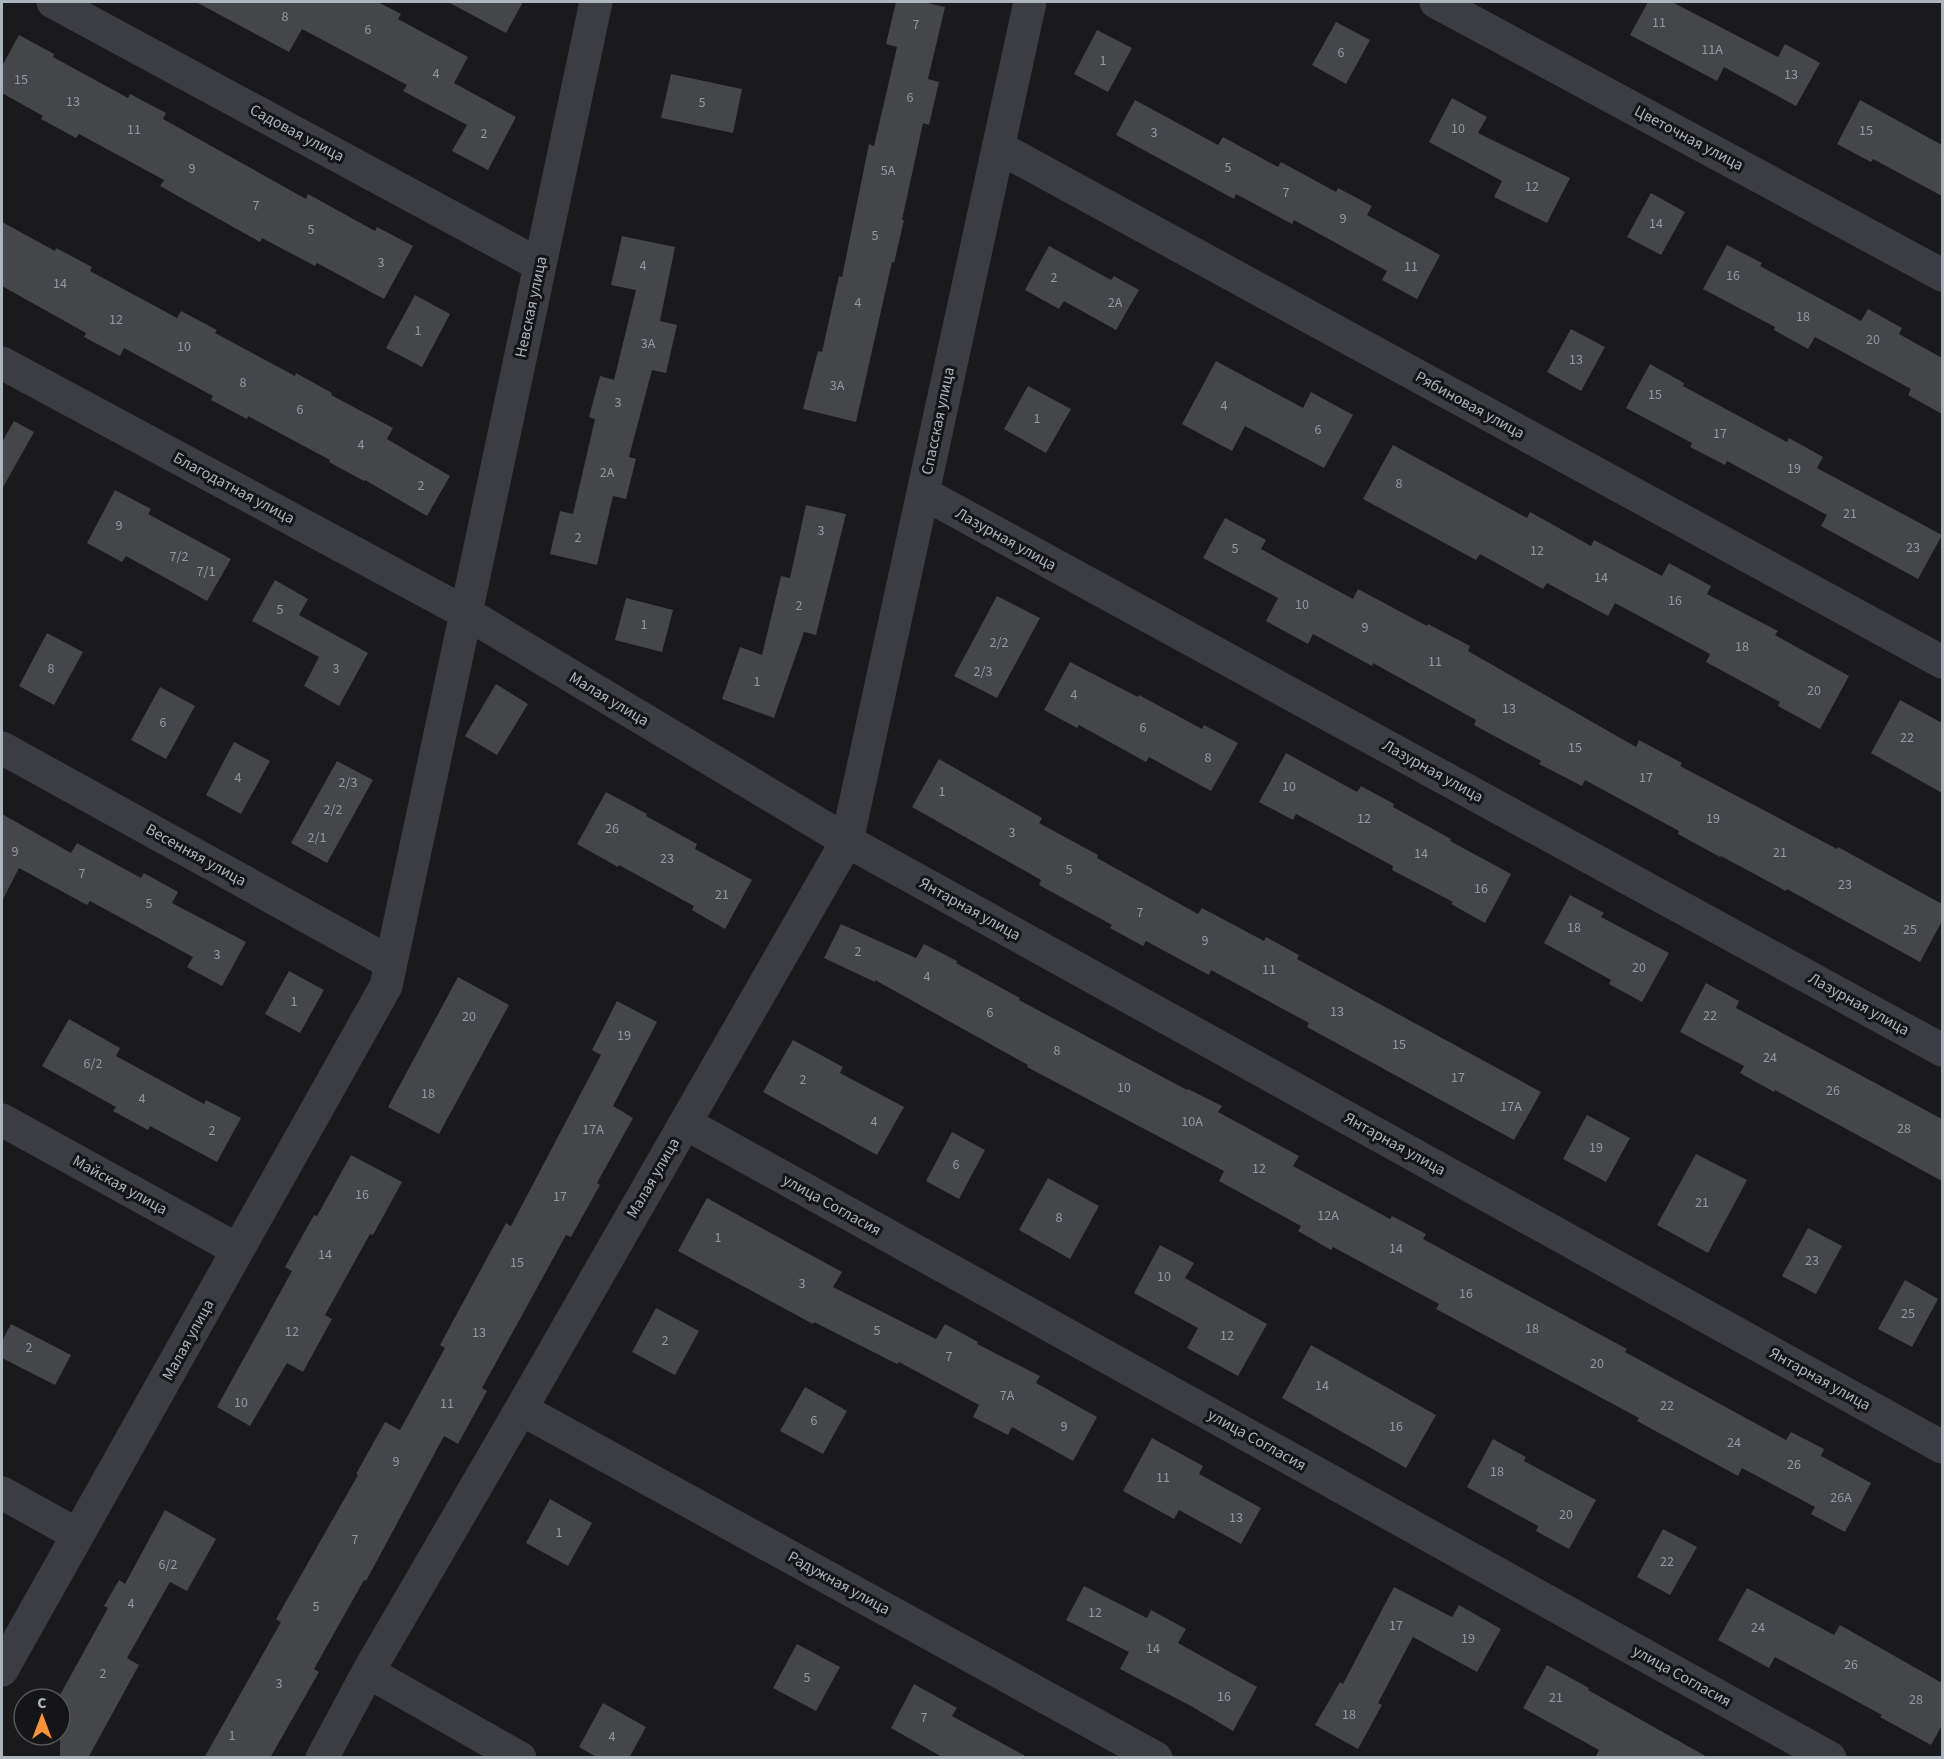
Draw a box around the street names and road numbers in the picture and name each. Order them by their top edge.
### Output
street label: Садовая улица [246,99,348,167]
street label: Цветочная улица [1631,100,1747,176]
street label: Невская улица [510,254,552,360]
street label: Спасская улица [916,365,960,477]
street label: Рябиновая улица [1411,366,1529,444]
street label: Благодатная улица [169,447,299,529]
street label: Лазурная улица [952,502,1060,576]
street label: Малая улица [565,666,653,732]
street label: Лазурная улица [1379,734,1487,808]
street label: Весенняя улица [142,818,250,892]
street label: Янтарная улица [915,872,1025,946]
street label: Лазурная улица [1805,967,1913,1041]
street label: Янтарная улица [1340,1107,1450,1181]
street label: Малая улица [621,1134,685,1222]
street label: Майская улица [69,1150,171,1220]
street label: улица Согласия [779,1169,885,1241]
street label: Малая улица [157,1295,219,1385]
street label: Янтарная улица [1765,1342,1875,1416]
street label: улица Согласия [1204,1404,1310,1476]
street label: Радужная улица [784,1546,894,1620]
street label: улица Согласия [1629,1640,1735,1712]

